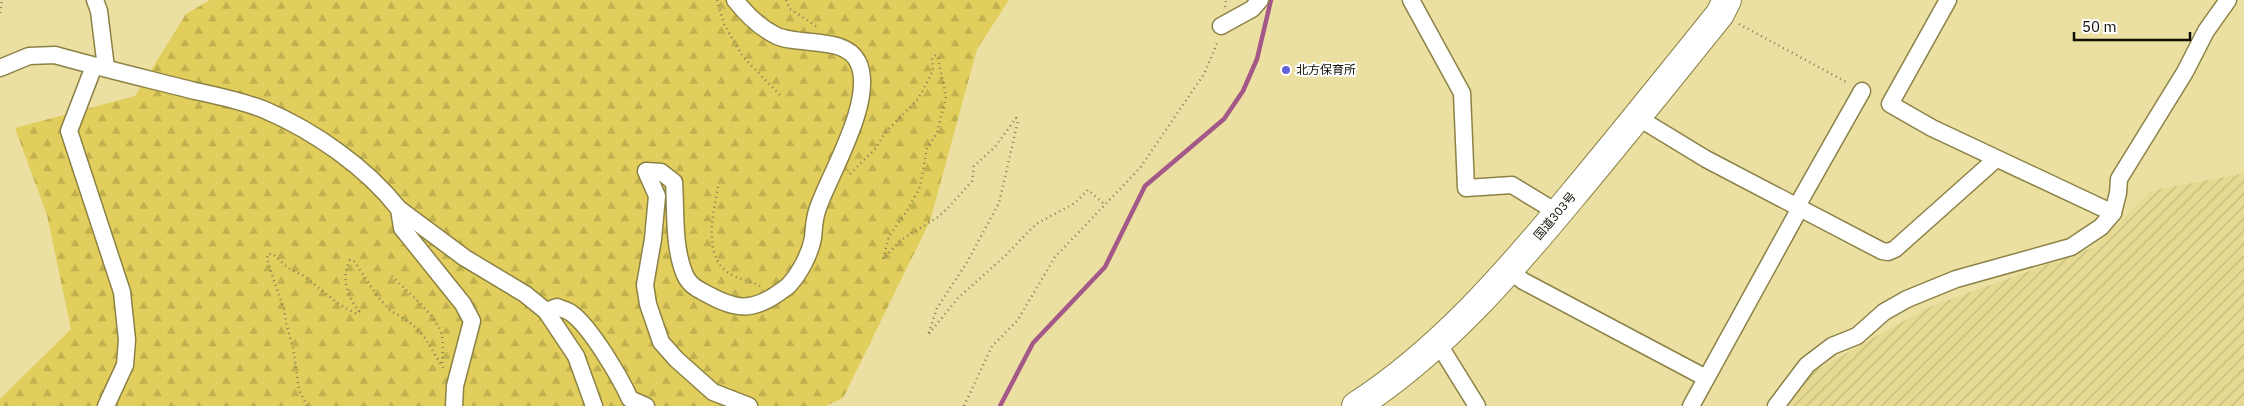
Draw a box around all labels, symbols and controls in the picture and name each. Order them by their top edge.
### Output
scale bar [2074,10,2190,42]
text: 50 m [2082,17,2117,36]
place label: 北方保育所 [1296,62,1356,77]
marker: 北方保育所 [1280,64,1292,76]
street label: 国道303号 [1530,189,1579,243]

